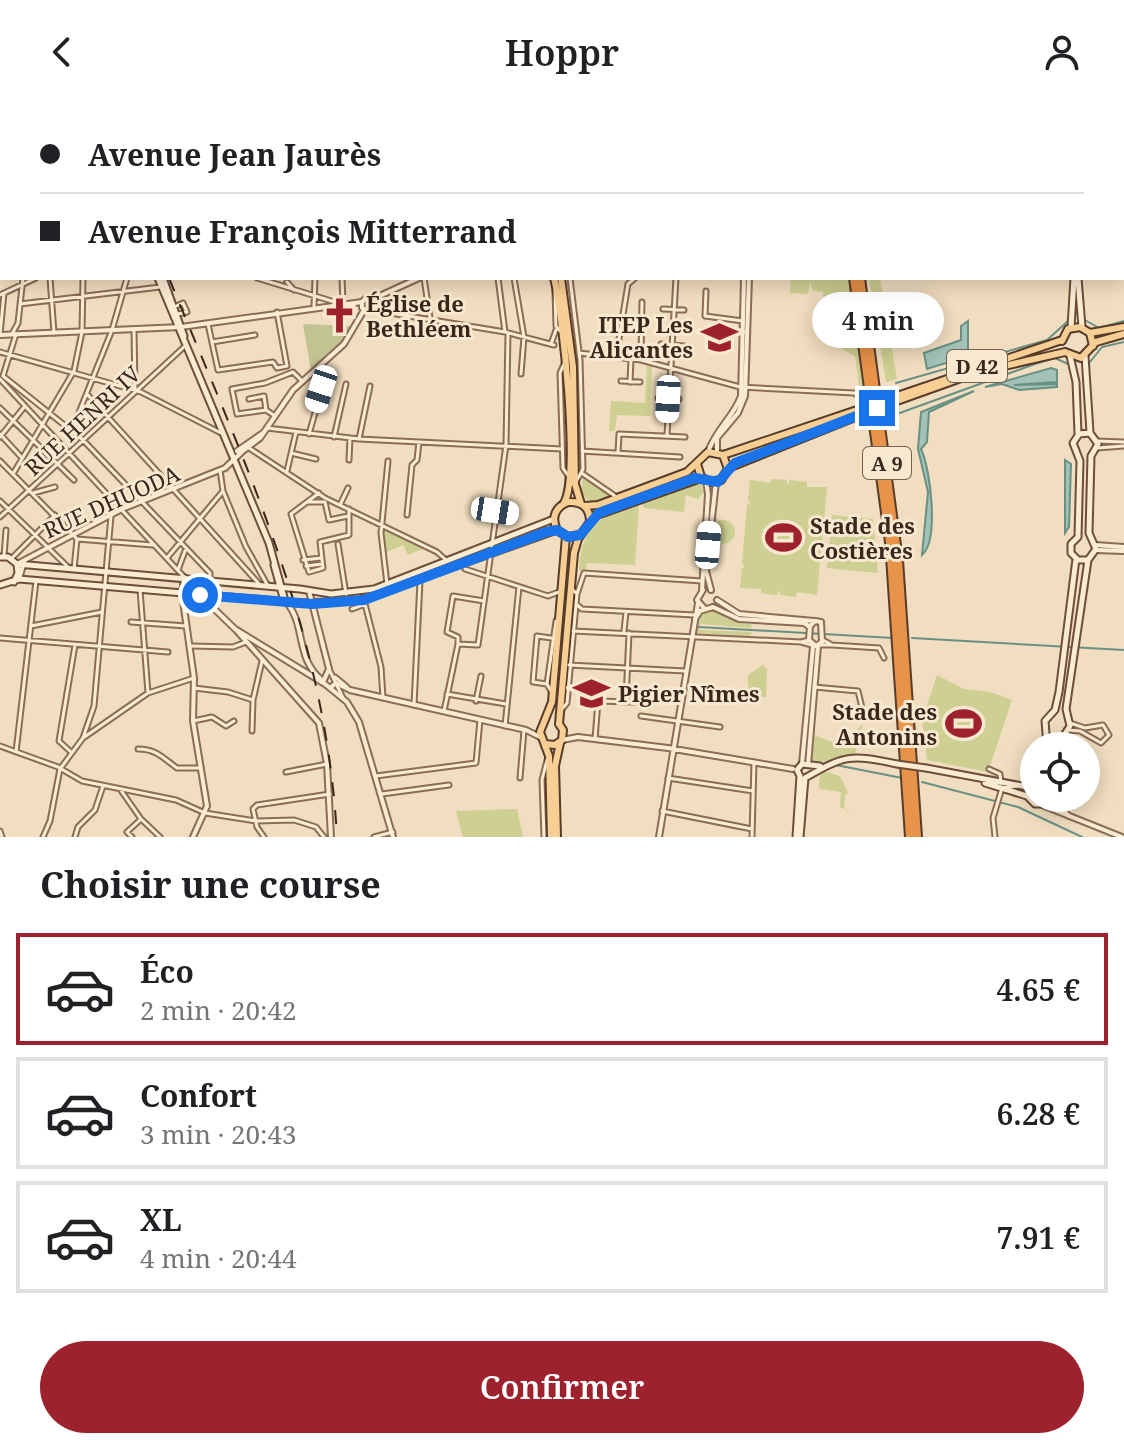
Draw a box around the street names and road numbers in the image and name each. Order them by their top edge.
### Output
road number: D 42 [947,350,1007,382]
street label: RUE HENRI IV [17,358,147,482]
road number: A 9 [863,447,911,479]
street label: RUE DHUODA [38,457,184,544]

